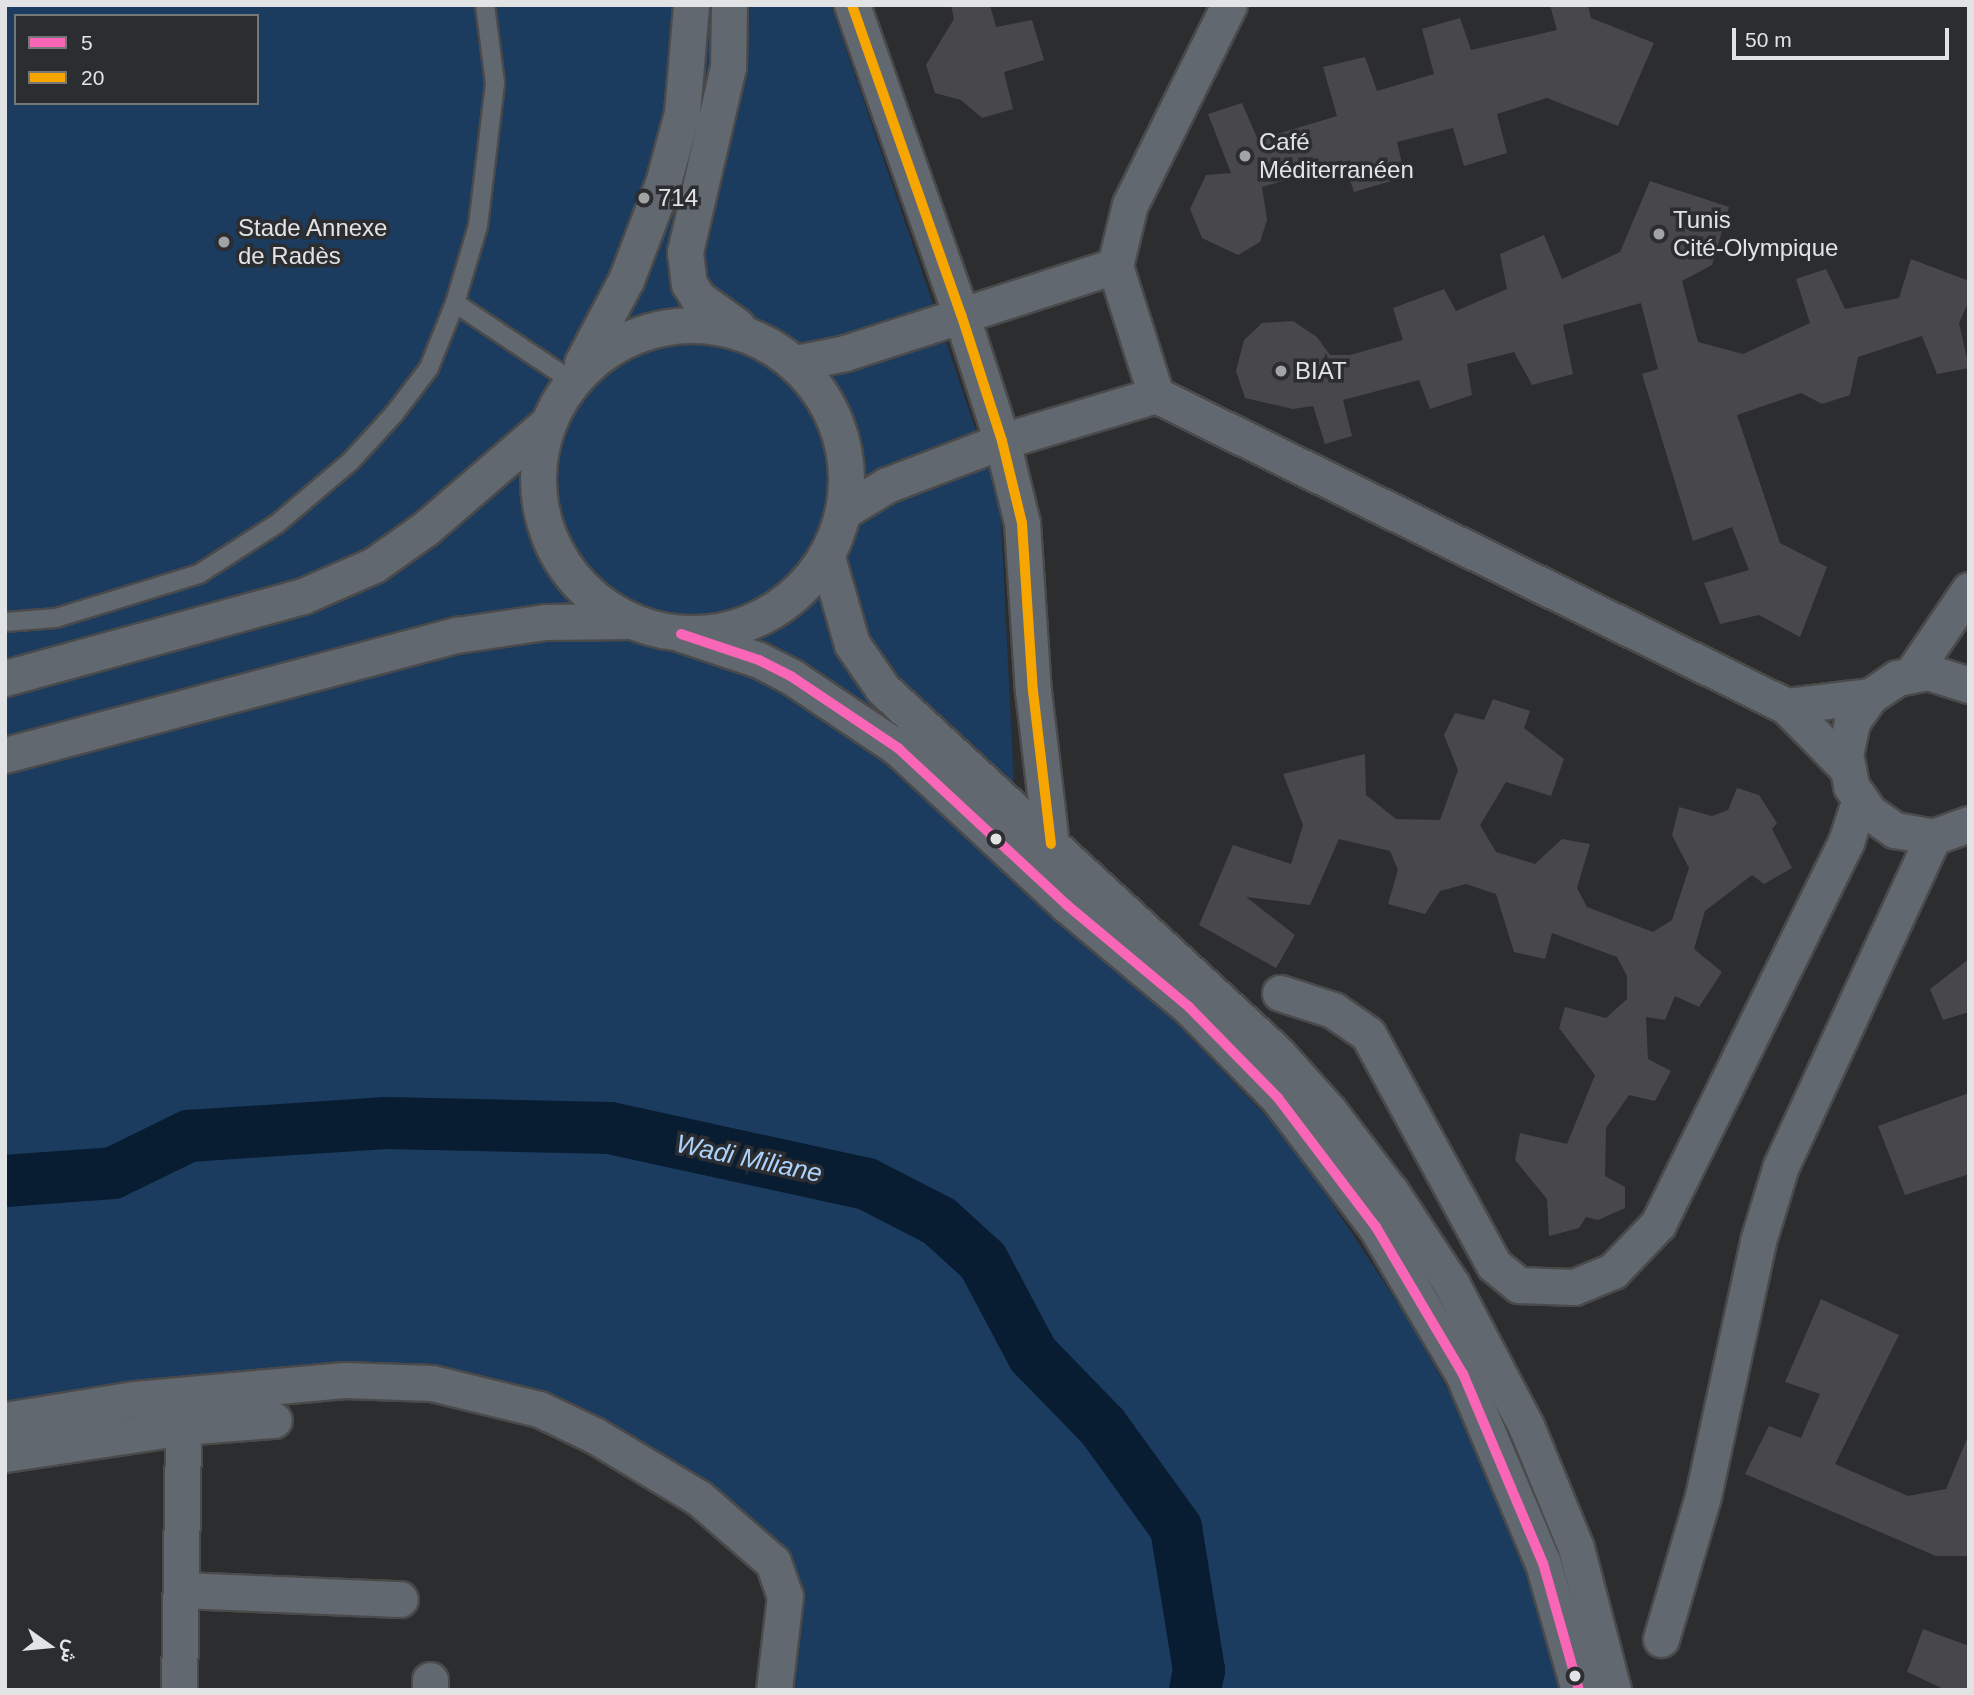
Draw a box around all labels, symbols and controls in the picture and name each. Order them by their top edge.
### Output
legend [14,14,259,105]
scale bar [1736,14,1953,58]
text: 50 m [1745,28,1792,51]
text: 5 [81,31,93,54]
text: 20 [81,66,104,89]
place label: Café Méditerranéen [1259,128,1414,184]
marker: Café Méditerranéen [1237,148,1253,164]
place label: 714 [658,184,698,212]
marker: 714 [636,190,652,206]
place label: Tunis Cité-Olympique [1673,206,1838,262]
place label: Stade Annexe de Radès [238,214,389,270]
marker: Tunis Cité-Olympique [1651,226,1667,242]
marker: Stade Annexe de Radès [216,234,232,250]
place label: BIAT [1295,357,1347,385]
marker: BIAT [1273,363,1289,379]
unlabelled marker [989,832,1003,846]
water label: Wadi Miliane [673,1128,825,1190]
north arrow [14,1611,84,1681]
text: ش [57,1638,83,1665]
unlabelled marker [1568,1669,1582,1683]

